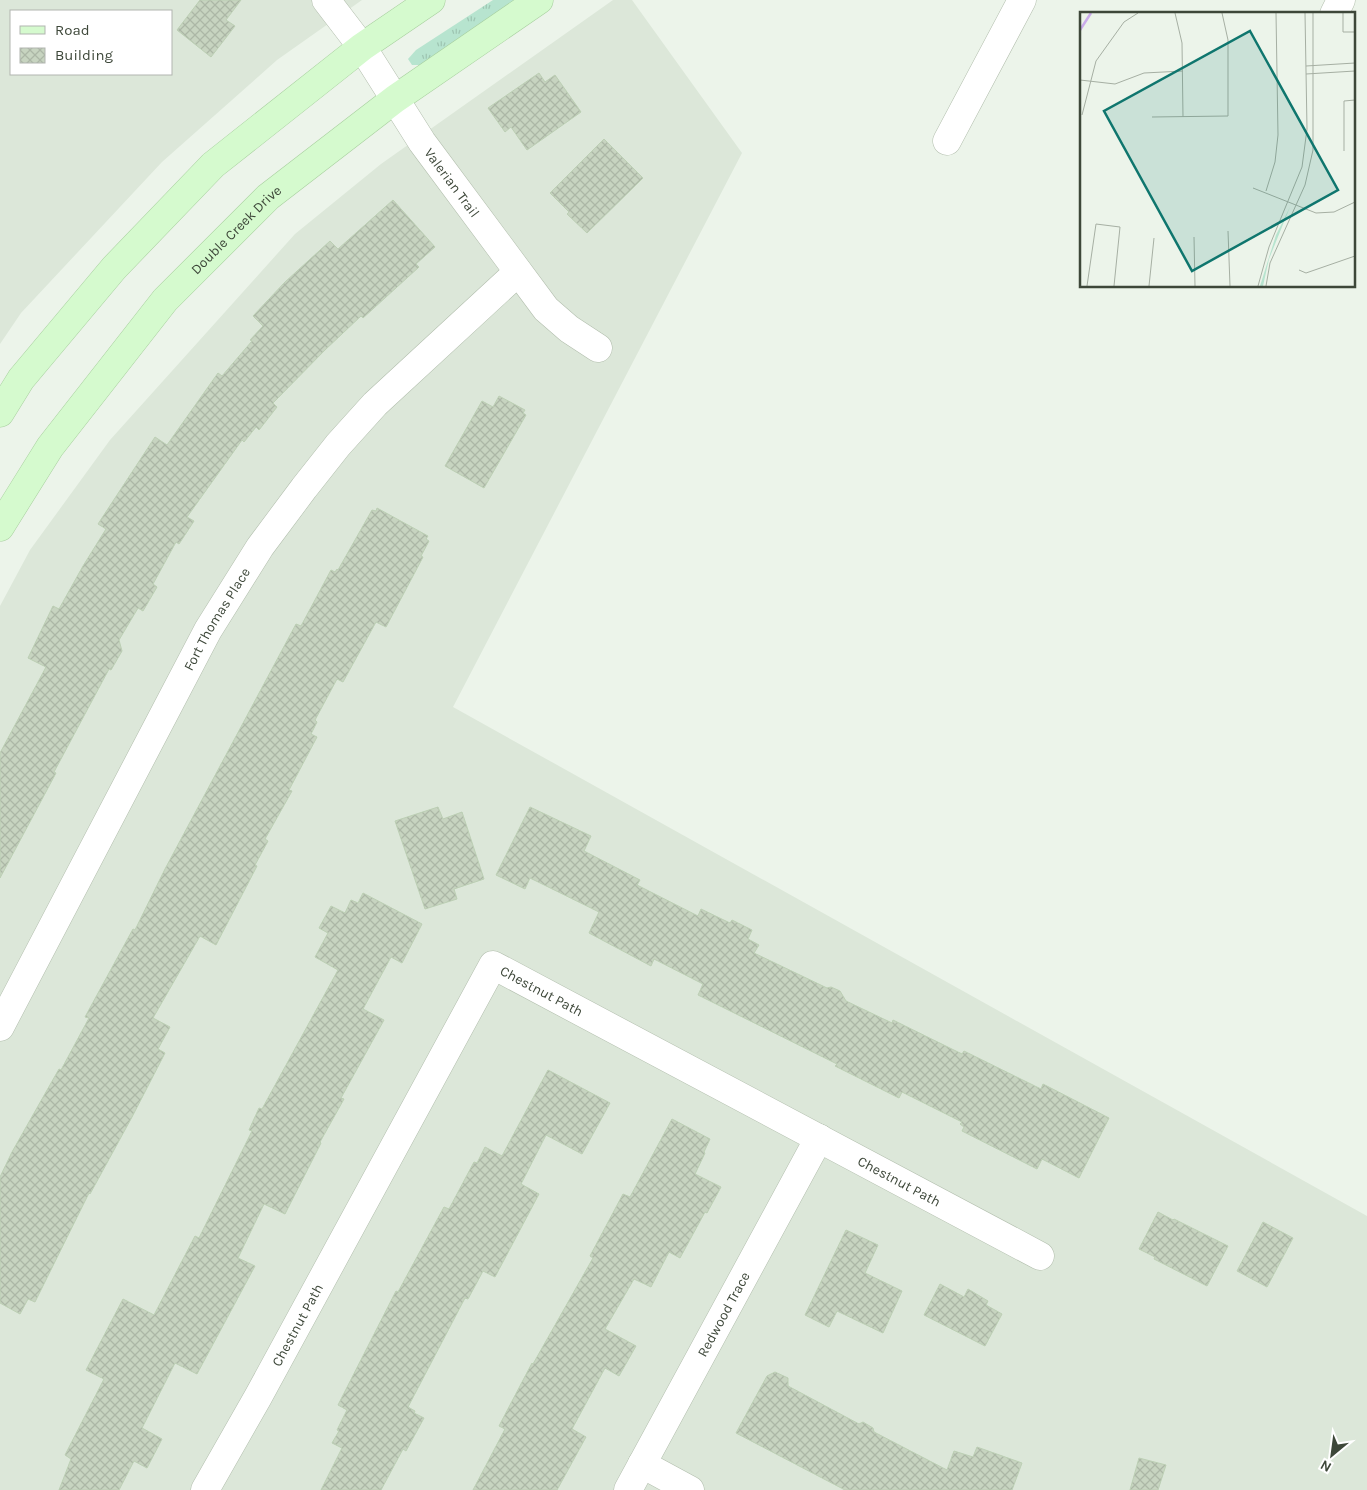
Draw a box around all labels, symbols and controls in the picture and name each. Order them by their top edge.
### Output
legend [10,10,172,75]
inset map [1080,12,1354,288]
text: Road [55,21,90,39]
text: Building [55,46,113,64]
street label: Valerian Trail [421,145,483,220]
street label: Double Creek Drive [187,181,285,278]
street label: Fort Thomas Place [180,564,254,673]
street label: Chestnut Path [497,962,586,1020]
street label: Chestnut Path [855,1152,944,1210]
street label: Redwood Trace [693,1269,753,1360]
street label: Chestnut Path [268,1281,327,1369]
north arrow [1307,1430,1357,1480]
text: N [1317,1456,1334,1476]

